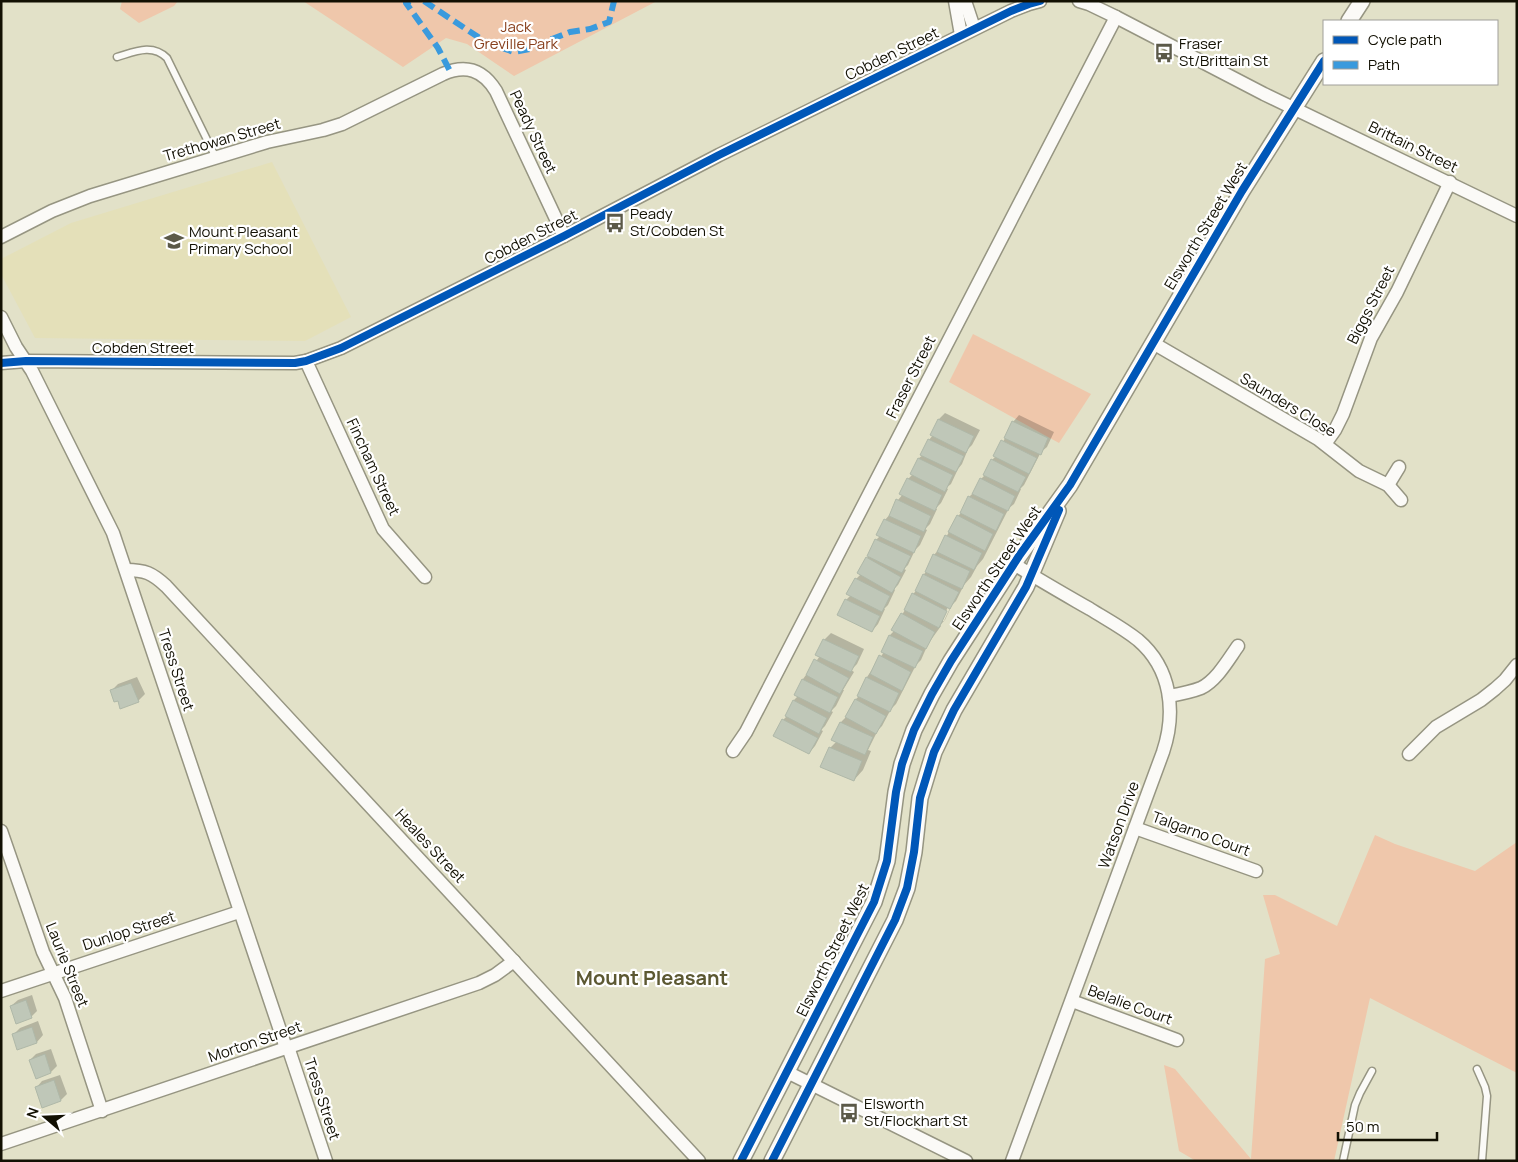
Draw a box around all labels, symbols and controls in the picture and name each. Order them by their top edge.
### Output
park label: Jack Greville Park [474,16,559,54]
legend [1323,20,1498,85]
street label: Cobden Street [841,22,942,85]
text: Cycle path [1368,29,1442,50]
place label: Fraser St/Brittain St [1179,33,1268,71]
bus stop icon: Fraser St/Brittain St [1153,42,1175,64]
text: Path [1368,54,1400,75]
street label: Peady Street [505,87,562,177]
street label: Trethowan Street [161,113,283,166]
street label: Brittain Street [1365,116,1461,177]
street label: Elsworth Street West [1159,158,1252,294]
place label: Peady St/Cobden St [630,203,724,241]
street label: Cobden Street [481,204,581,269]
bus stop icon: Peady St/Cobden St [604,212,626,234]
place label: Mount Pleasant Primary School [189,221,298,259]
school or university icon: Mount Pleasant Primary School [163,230,185,252]
street label: Biggs Street [1342,262,1399,348]
street label: Fraser Street [881,332,940,422]
street label: Cobden Street [92,337,194,358]
street label: Saunders Close [1236,368,1340,442]
street label: Fincham Street [342,415,405,519]
street label: Elsworth Street West [947,501,1046,634]
street label: Tress Street [153,626,200,714]
street label: Watson Drive [1093,778,1144,871]
street label: Heales Street [390,804,470,887]
street label: Talgarno Court [1149,806,1253,861]
street label: Elsworth Street West [791,880,874,1020]
street label: Dunlop Street [80,906,178,955]
street label: Laurie Street [41,919,94,1010]
district label: Mount Pleasant [576,964,728,991]
street label: Belalie Court [1085,980,1175,1030]
street label: Morton Street [205,1016,304,1067]
street label: Tress Street [299,1055,346,1143]
north arrow [20,1092,70,1142]
place label: Elsworth St/Flockhart St [864,1093,968,1131]
bus stop icon: Elsworth St/Flockhart St [838,1102,860,1124]
text: N [22,1105,43,1120]
scale bar [1338,1110,1437,1142]
text: 50 m [1346,1116,1380,1137]

